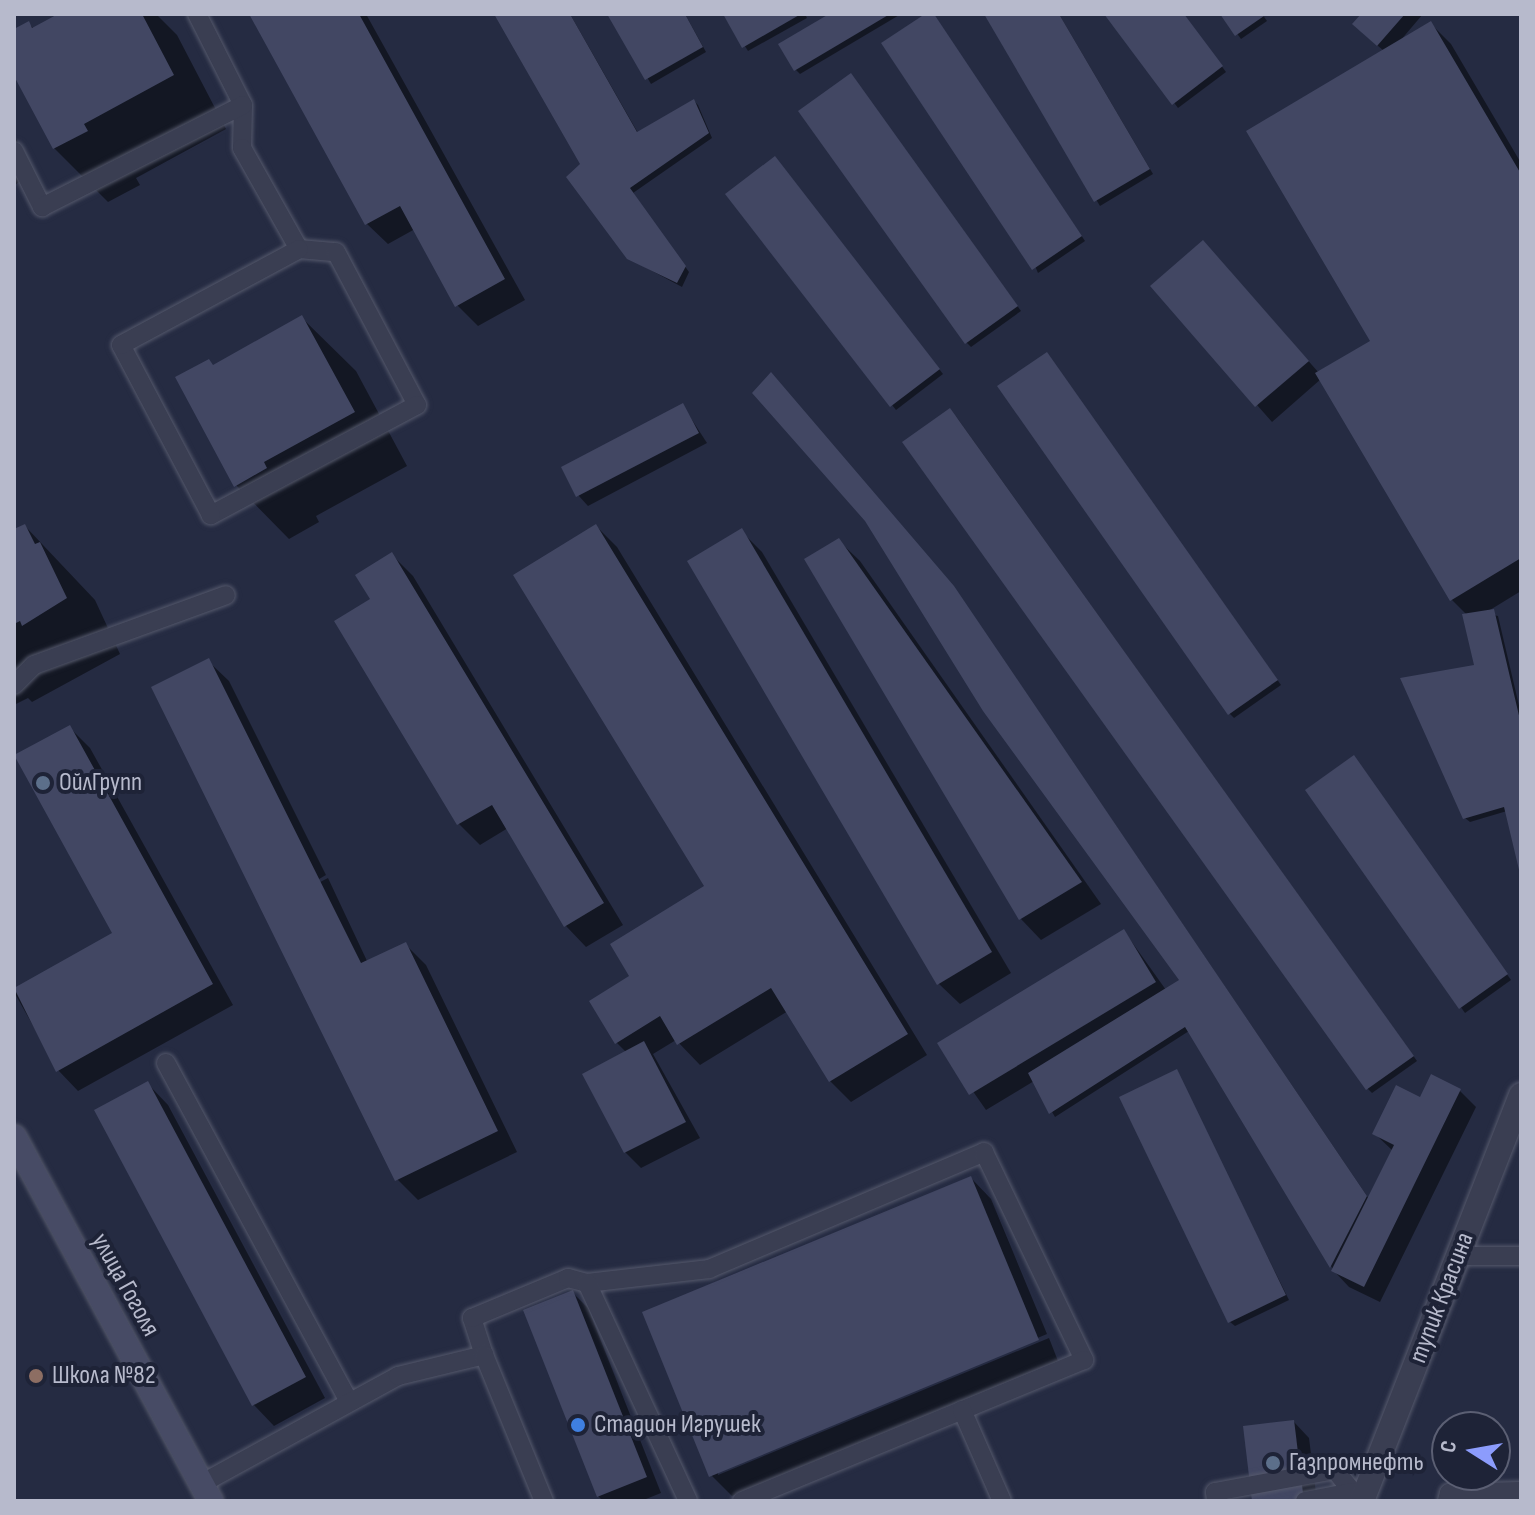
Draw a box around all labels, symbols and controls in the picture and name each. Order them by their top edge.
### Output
place label: ОйлГрупп [59,767,142,799]
marker: ОйлГрупп [34,774,52,792]
street label: улица Гоголя [84,1228,166,1342]
street label: тупик Красина [1403,1228,1481,1368]
place label: Школа №82 [52,1360,156,1392]
marker: Школа №82 [27,1367,45,1385]
place label: Стадион Игрушек [594,1409,761,1441]
north arrow [1431,1411,1511,1491]
marker: Стадион Игрушек [569,1416,587,1434]
text: С [1435,1439,1463,1455]
place label: Газпромнефть [1289,1447,1424,1479]
marker: Газпромнефть [1264,1454,1282,1472]

